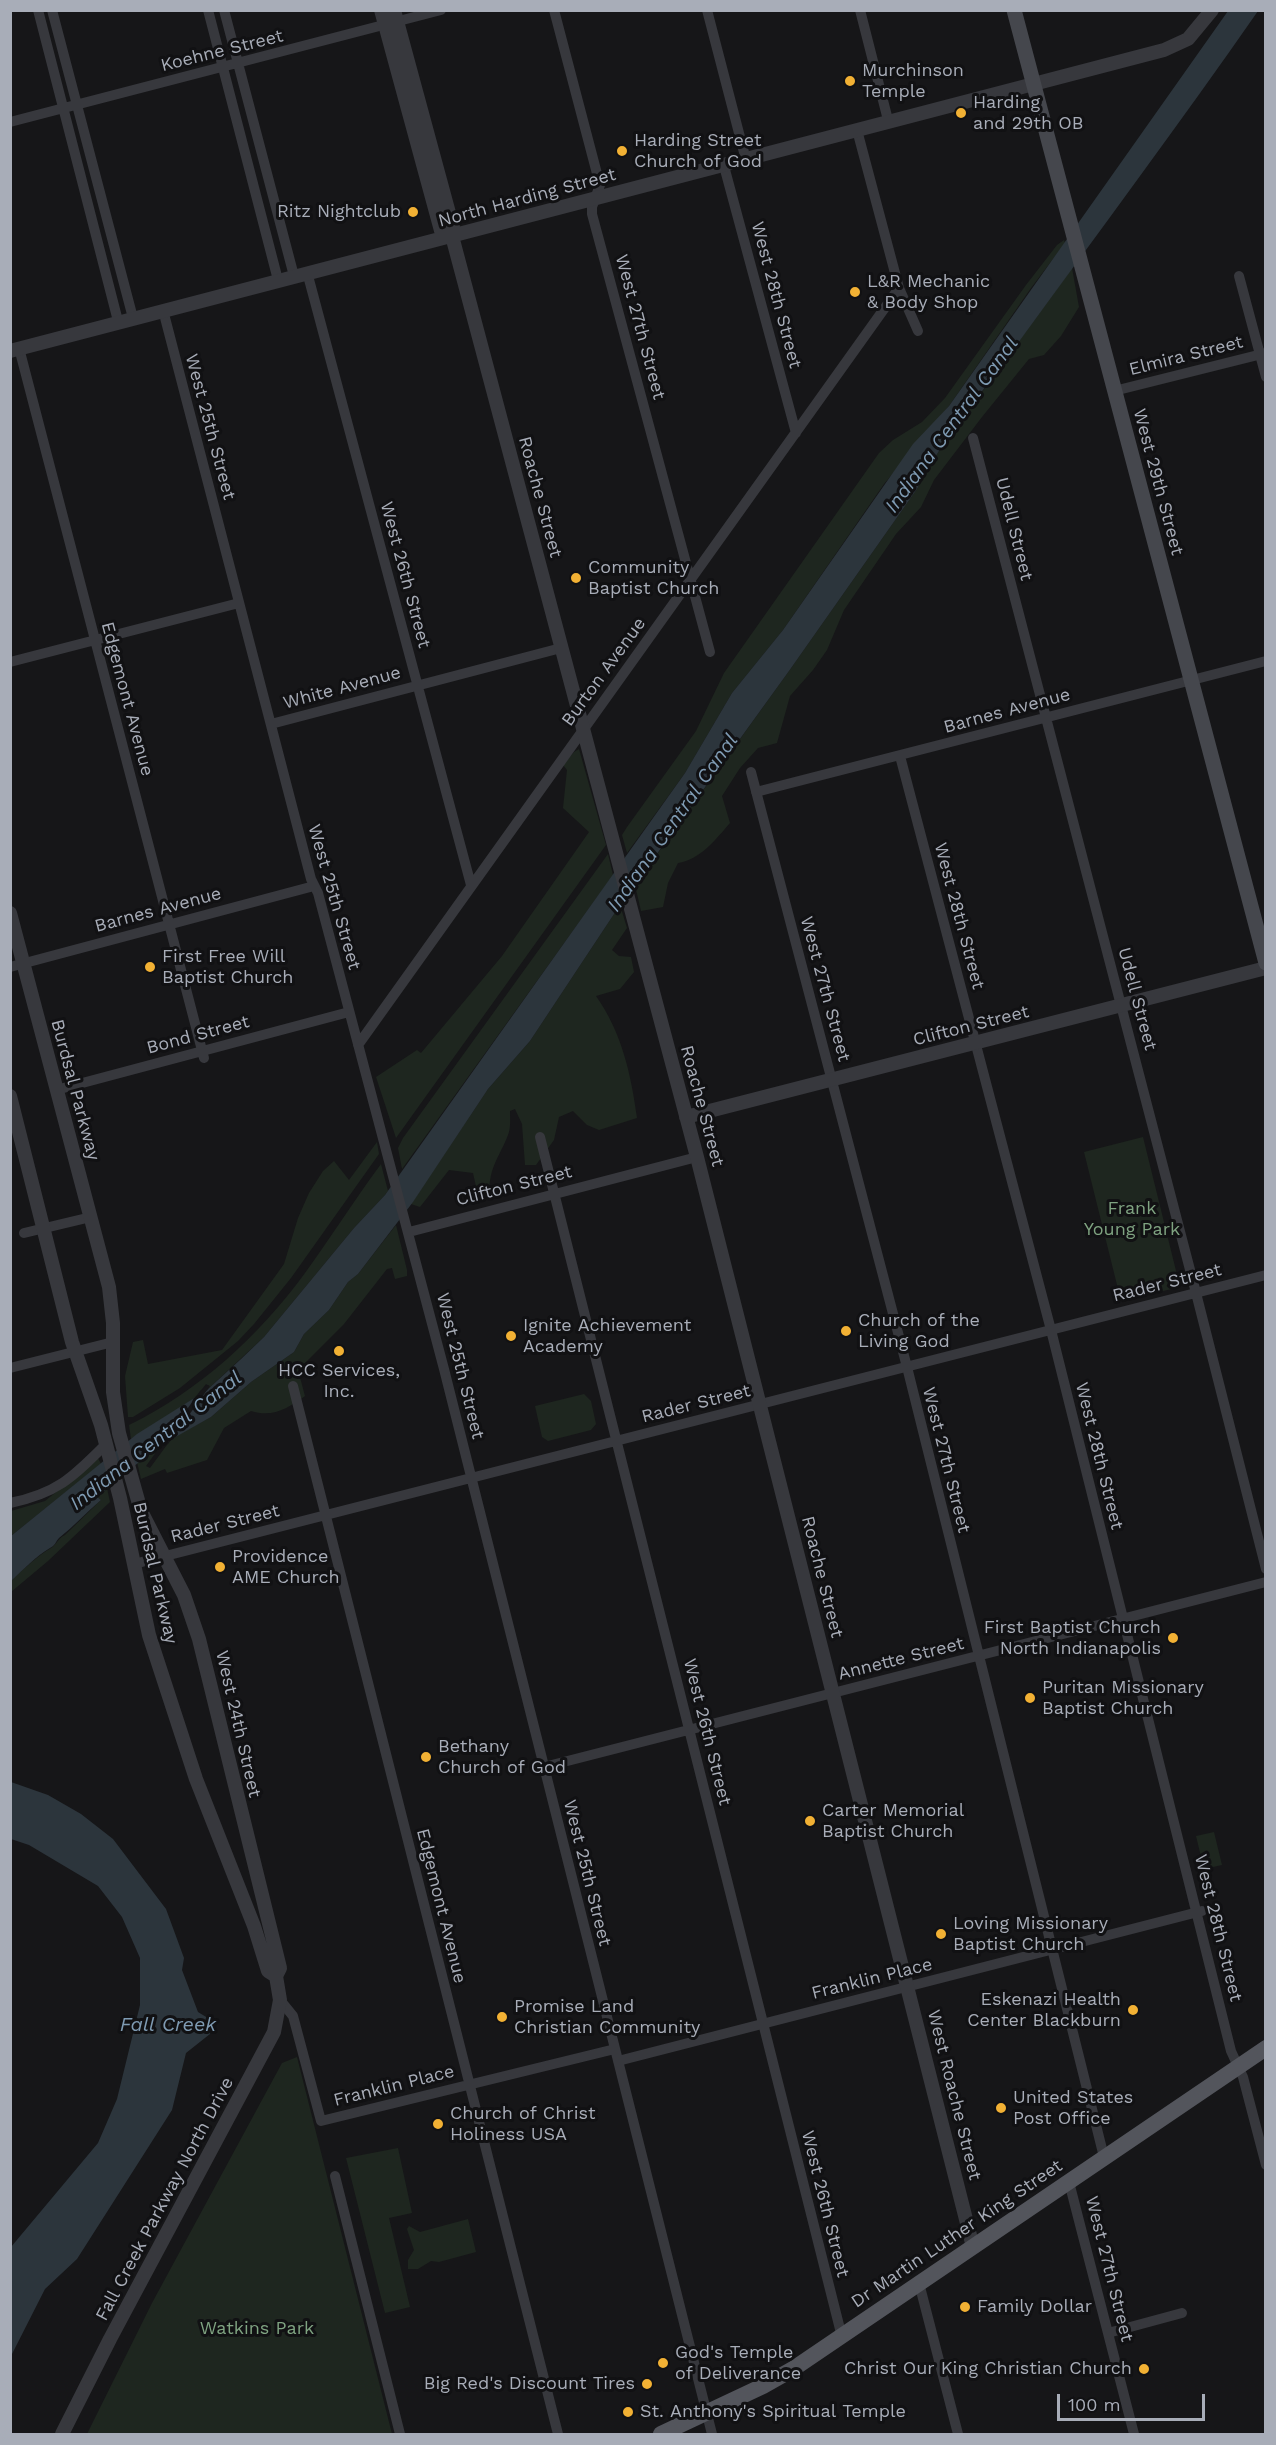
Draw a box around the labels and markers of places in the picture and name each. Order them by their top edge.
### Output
place label: Murchinson Temple [862,60,964,103]
marker: Murchinson Temple [843,74,857,88]
place label: Harding and 29th OB [973,92,1083,134]
marker: Harding and 29th OB [954,106,968,120]
place label: Harding Street Church of God [634,130,762,172]
marker: Harding Street Church of God [615,144,629,158]
place label: Ritz Nightclub [277,201,401,223]
marker: Ritz Nightclub [406,205,420,219]
place label: L&R Mechanic & Body Shop [867,271,990,314]
marker: L&R Mechanic & Body Shop [848,285,862,299]
place label: Community Baptist Church [588,557,719,600]
marker: Community Baptist Church [569,571,583,585]
place label: First Free Will Baptist Church [162,946,293,988]
marker: First Free Will Baptist Church [143,960,157,974]
place label: Church of the Living God [858,1310,980,1352]
place label: Ignite Achievement Academy [523,1315,691,1358]
marker: Church of the Living God [839,1324,853,1338]
marker: Ignite Achievement Academy [504,1329,518,1343]
marker: HCC Services, Inc. [332,1344,346,1358]
place label: HCC Services, Inc. [278,1360,400,1402]
place label: Providence AME Church [232,1546,340,1588]
marker: Providence AME Church [213,1560,227,1574]
place label: First Baptist Church North Indianapolis [984,1617,1161,1660]
marker: First Baptist Church North Indianapolis [1166,1631,1180,1645]
place label: Puritan Missionary Baptist Church [1042,1677,1204,1720]
marker: Puritan Missionary Baptist Church [1023,1691,1037,1705]
place label: Bethany Church of God [438,1736,566,1778]
marker: Bethany Church of God [419,1750,433,1764]
place label: Carter Memorial Baptist Church [822,1800,964,1842]
marker: Carter Memorial Baptist Church [803,1814,817,1828]
place label: Loving Missionary Baptist Church [953,1913,1108,1956]
marker: Loving Missionary Baptist Church [934,1927,948,1941]
place label: Eskenazi Health Center Blackburn [967,1989,1121,2032]
place label: Promise Land Christian Community [514,1996,700,2038]
marker: Eskenazi Health Center Blackburn [1126,2003,1140,2017]
marker: Promise Land Christian Community [495,2010,509,2024]
place label: United States Post Office [1013,2087,1133,2130]
marker: United States Post Office [994,2101,1008,2115]
place label: Church of Christ Holiness USA [450,2103,596,2146]
marker: Church of Christ Holiness USA [431,2117,445,2131]
place label: Family Dollar [977,2296,1092,2318]
marker: Family Dollar [958,2300,972,2314]
place label: God's Temple of Deliverance [675,2342,801,2384]
marker: God's Temple of Deliverance [656,2356,670,2370]
place label: Christ Our King Christian Church [844,2358,1132,2380]
marker: Christ Our King Christian Church [1137,2362,1151,2376]
place label: Big Red's Discount Tires [424,2373,635,2395]
marker: Big Red's Discount Tires [640,2377,654,2391]
place label: St. Anthony's Spiritual Temple [640,2401,906,2423]
marker: St. Anthony's Spiritual Temple [621,2405,635,2419]

